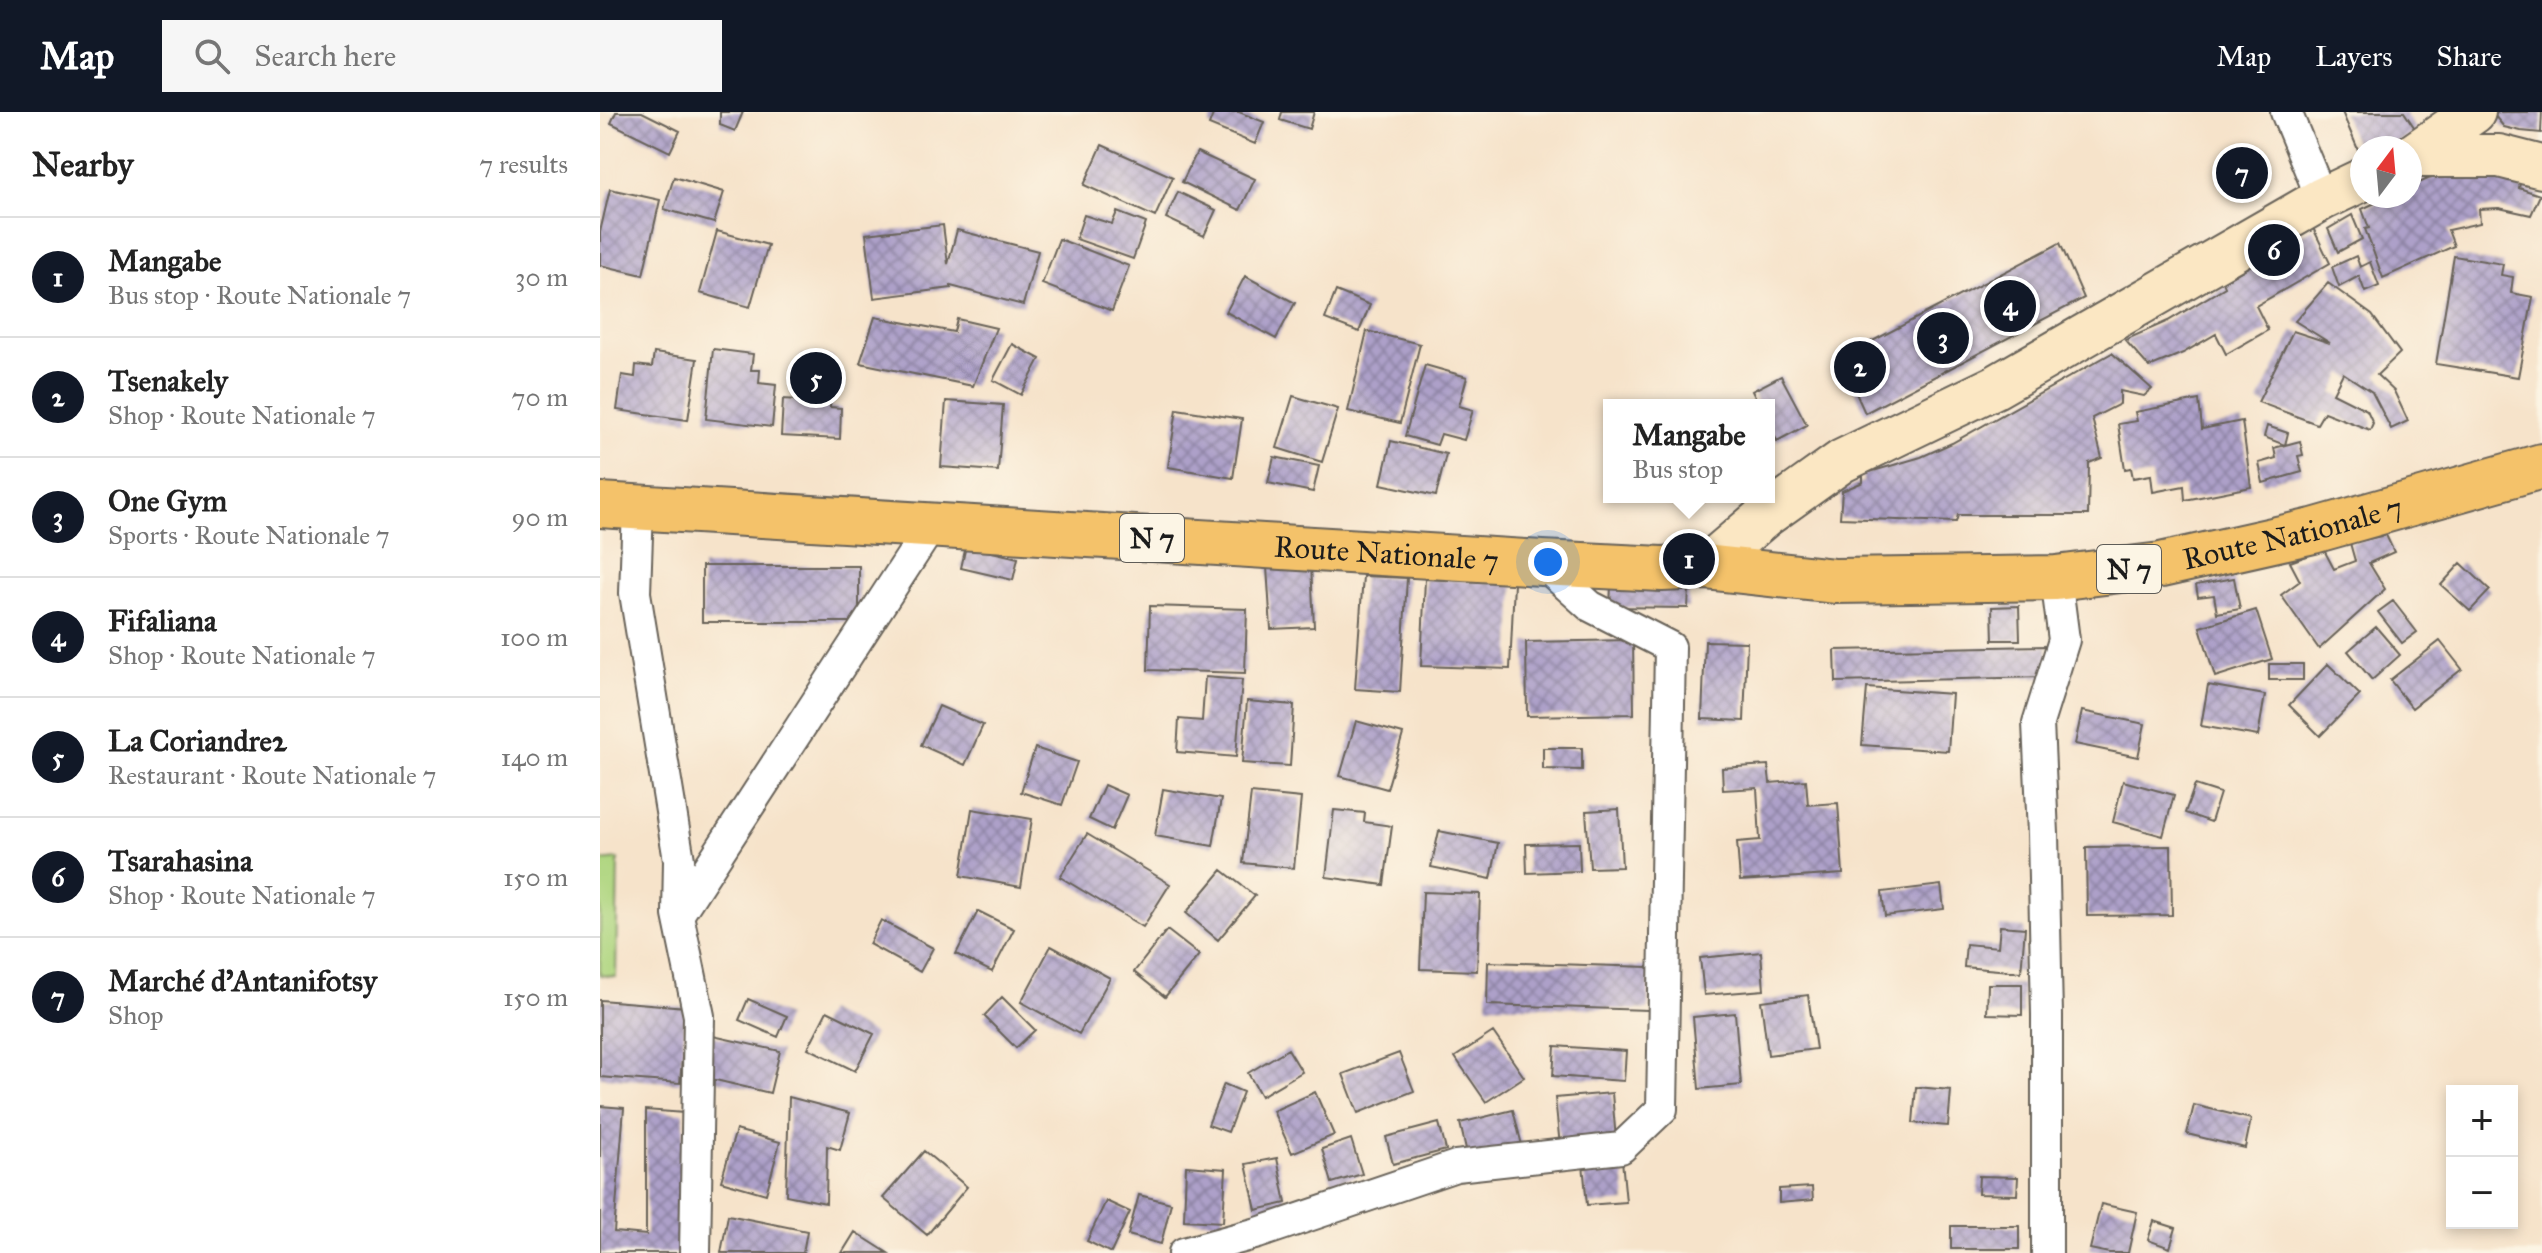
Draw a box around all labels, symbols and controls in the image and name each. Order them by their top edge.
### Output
search box [162,20,722,92]
text: Map [40,33,114,79]
icon: search [190,34,234,78]
text: Search here [254,38,396,74]
text: Map [2216,39,2271,74]
text: Layers [2315,39,2393,74]
text: Share [2437,39,2502,74]
north arrow [2350,136,2422,208]
pin: 7 [2216,143,2268,203]
text: Nearby [32,144,134,185]
text: 7 results [479,148,568,180]
pin: 6 [2248,220,2300,280]
text: Mangabe [108,243,222,279]
text: 1 [53,261,63,293]
text: 30 m [515,261,568,293]
pin: 4 [1984,276,2036,336]
text: Bus stop · Route Nationale 7 [108,279,411,311]
pin: 3 [1917,308,1969,368]
pin: 2 [1834,337,1886,397]
pin: 5 [790,348,842,408]
text: Tsenakely [108,363,228,399]
text: 2 [52,381,64,413]
text: 70 m [512,381,568,413]
text: Shop · Route Nationale 7 [108,399,376,431]
popup [1603,399,1775,503]
text: Mangabe [1632,417,1746,453]
text: Bus stop [1632,453,1723,485]
text: One Gym [108,483,227,519]
street label: Route Nationale 7 [2179,488,2407,578]
text: 3 [53,501,63,533]
text: 90 m [511,501,568,533]
road number: N 7 [1120,514,1184,562]
text: Sports · Route Nationale 7 [108,519,390,551]
street label: Route Nationale 7 [1273,529,1500,578]
pin: 1 [1663,529,1715,589]
your location [1528,542,1568,582]
road number: N 7 [2097,545,2161,593]
text: Fifaliana [108,603,217,639]
text: 4 [51,621,65,653]
text: 100 m [500,621,568,653]
text: Shop · Route Nationale 7 [108,639,376,671]
text: La Coriandre2 [108,723,287,759]
text: 5 [52,741,64,773]
text: 140 m [501,741,568,773]
text: Restaurant · Route Nationale 7 [108,759,436,791]
text: Tsarahasina [108,843,253,879]
text: 6 [51,861,65,893]
text: 150 m [503,861,568,893]
text: Shop · Route Nationale 7 [108,879,376,911]
text: Marché d'Antanifotsy [108,963,377,999]
text: 7 [51,981,65,1013]
text: 150 m [503,981,568,1013]
text: Shop [108,999,164,1031]
map controls [2446,1085,2518,1229]
button: + [2446,1085,2518,1157]
button: − [2446,1157,2518,1229]

